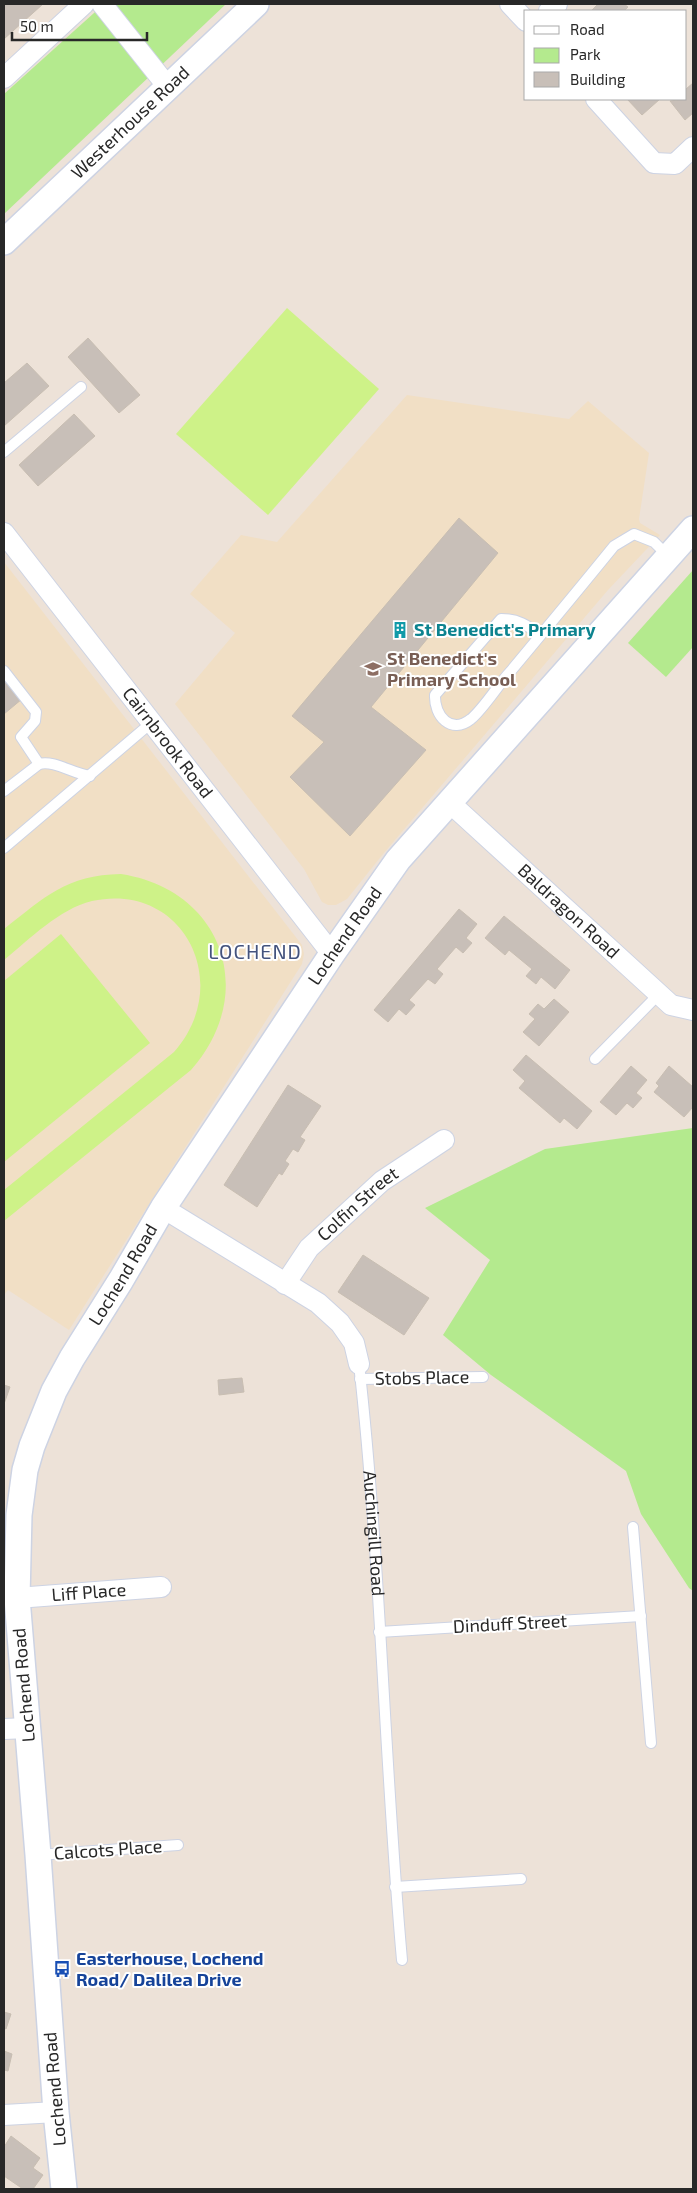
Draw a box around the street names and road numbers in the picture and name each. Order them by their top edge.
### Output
street label: Westerhouse Road [66,61,194,183]
street label: Cairnbrook Road [118,682,218,802]
street label: Baldragon Road [514,859,625,963]
street label: Lochend Road [303,882,386,989]
street label: Colfin Street [312,1161,402,1245]
street label: Lochend Road [83,1219,161,1329]
street label: Stobs Place [374,1365,470,1389]
street label: Auchingill Road [359,1470,390,1597]
street label: Liff Place [51,1578,127,1605]
street label: Dinduff Street [452,1609,568,1637]
street label: Lochend Road [7,1627,39,1743]
street label: Calcots Place [53,1834,163,1864]
street label: Lochend Road [38,2031,70,2147]

